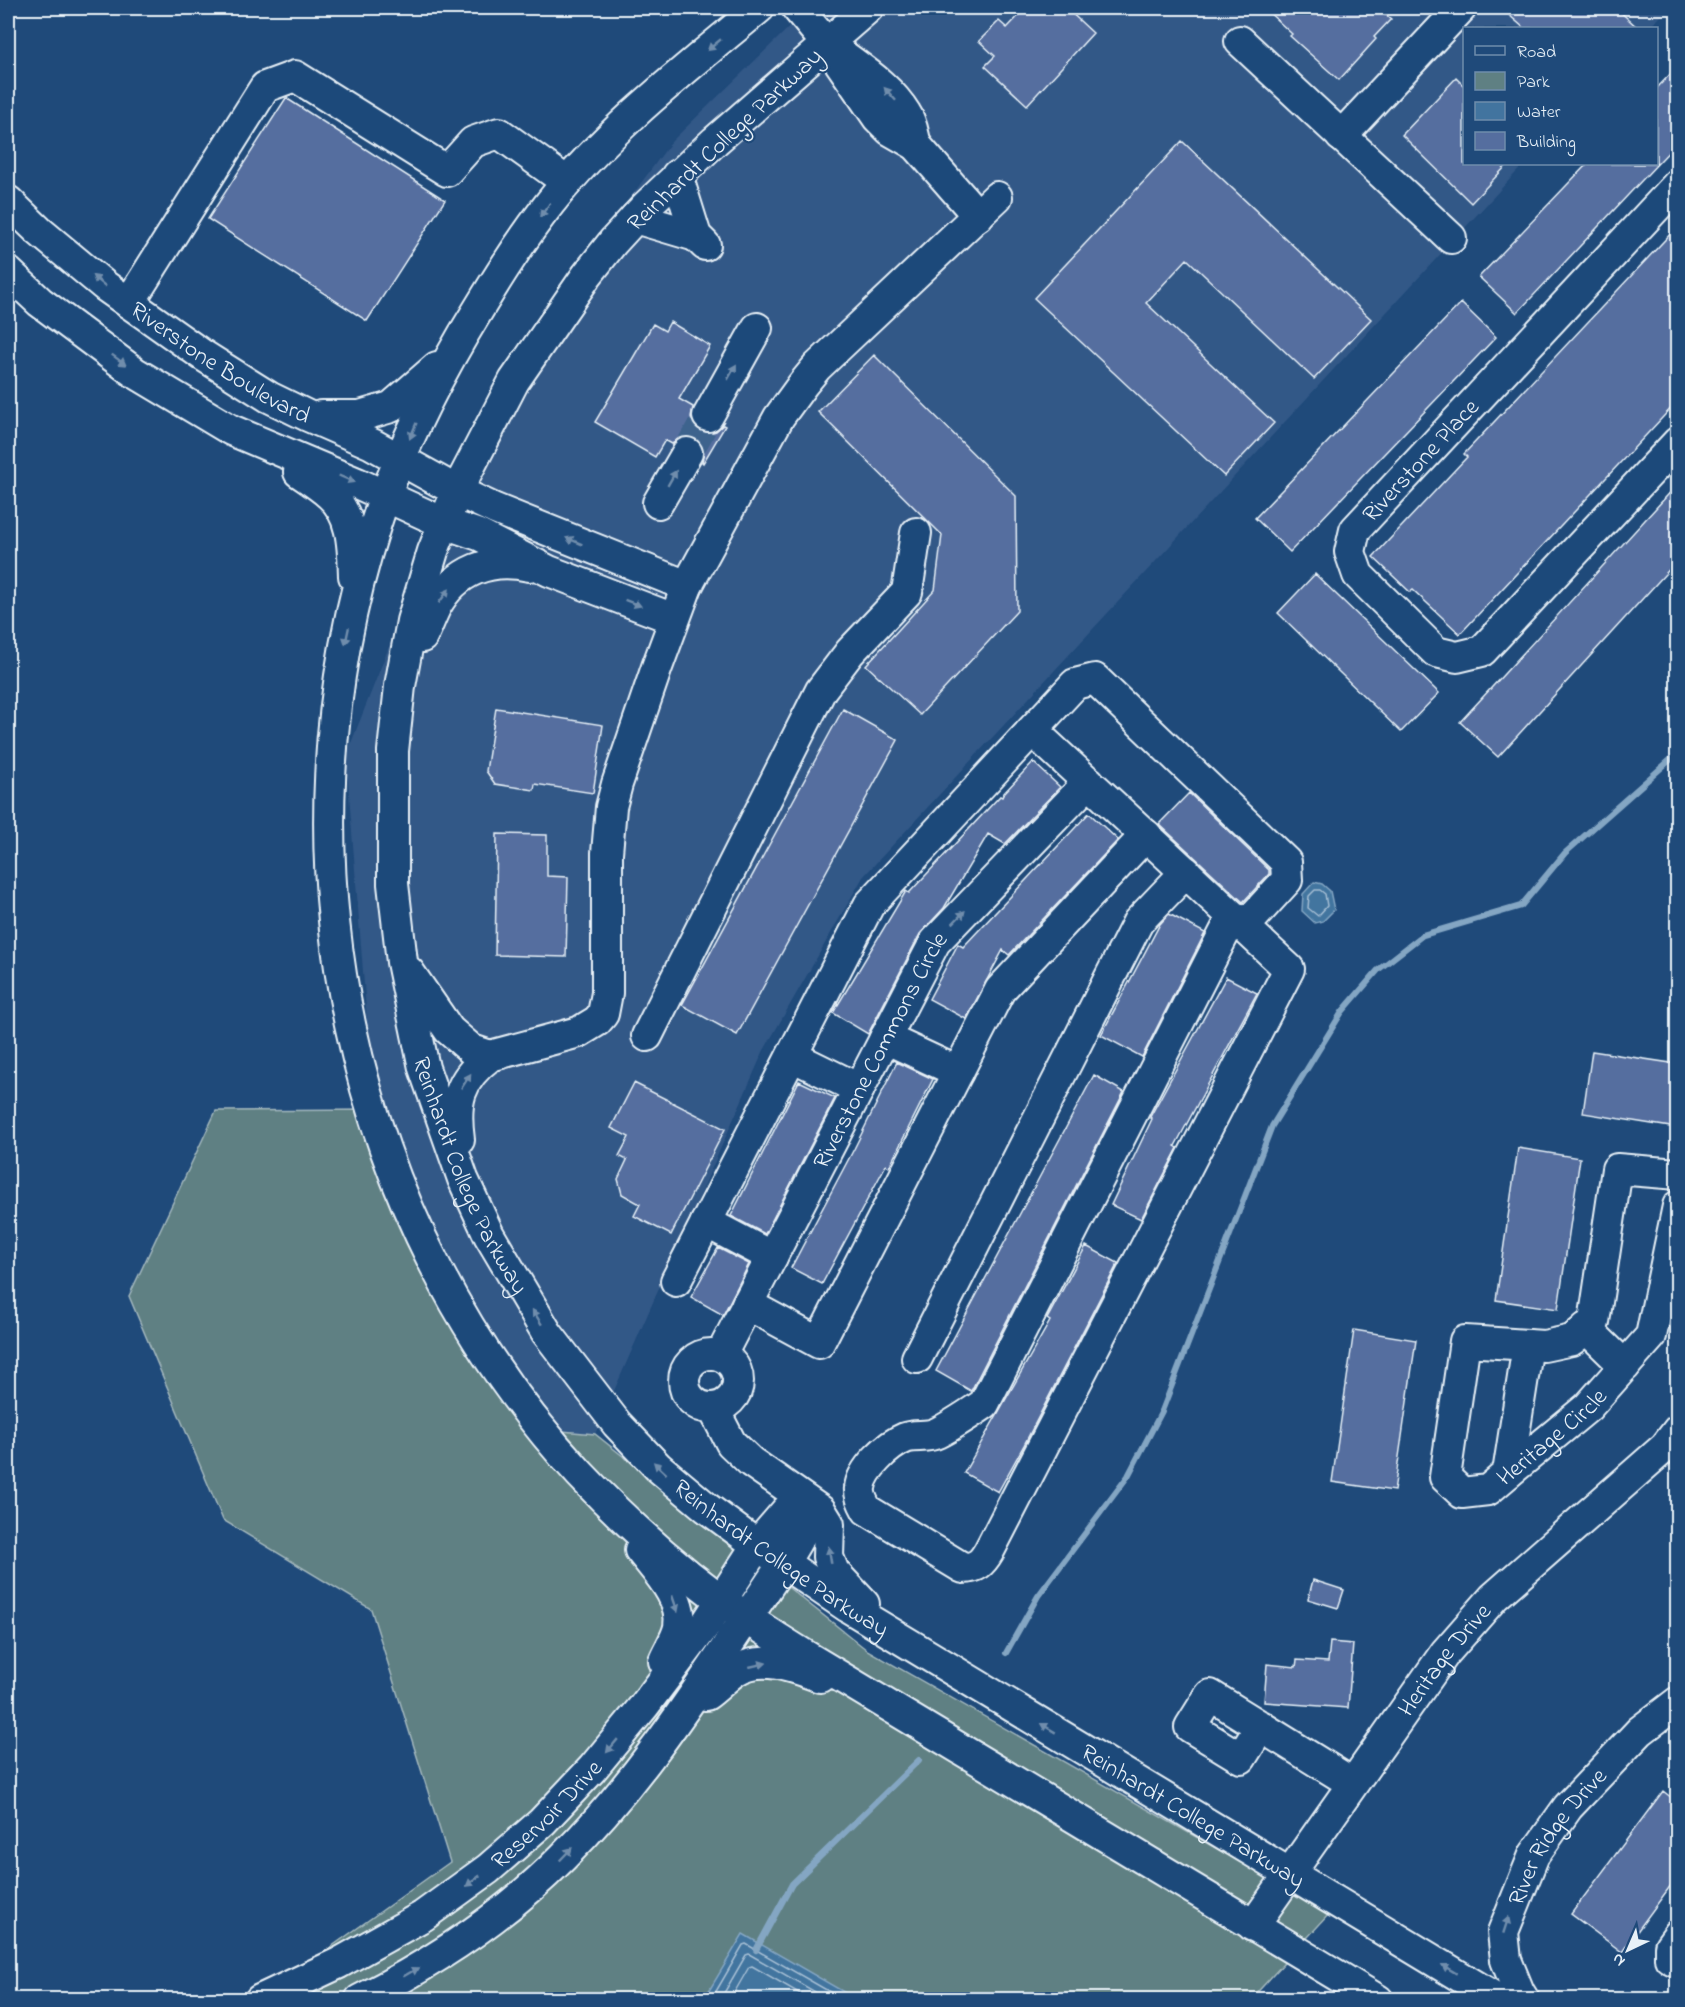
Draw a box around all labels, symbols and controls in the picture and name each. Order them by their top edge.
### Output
legend [1463,27,1658,165]
one-way arrow [706,39,722,52]
text: Road [1517,40,1556,66]
street label: Reinhardt College Parkway [620,41,832,242]
text: Park [1517,70,1550,96]
one-way arrow [884,87,897,102]
text: Water [1517,100,1561,126]
text: Building [1516,130,1576,157]
one-way arrow [539,203,551,218]
one-way arrow [91,275,107,288]
street label: Riverstone Boulevard [122,294,316,435]
one-way arrow [111,354,127,367]
one-way arrow [727,364,738,380]
street label: Riverstone Place [1355,392,1489,531]
one-way arrow [408,423,417,440]
one-way arrow [667,470,678,486]
one-way arrow [338,475,356,484]
one-way arrow [565,536,583,546]
one-way arrow [437,588,449,603]
one-way arrow [624,599,642,608]
one-way arrow [342,627,351,646]
one-way arrow [952,910,966,925]
street label: Riverstone Commons Circle [805,924,957,1176]
street label: Reinhardt College Parkway [402,1054,535,1302]
one-way arrow [461,1073,472,1089]
one-way arrow [532,1309,543,1325]
street label: Heritage Circle [1490,1381,1617,1495]
one-way arrow [652,1461,667,1475]
street label: Reinhardt College Parkway [665,1472,895,1649]
one-way arrow [825,1545,834,1564]
one-way arrow [670,1595,680,1613]
street label: Heritage Drive [1391,1596,1501,1725]
one-way arrow [749,1659,767,1669]
one-way arrow [1040,1722,1056,1733]
street label: Reinhardt College Parkway [1073,1736,1311,1900]
one-way arrow [606,1738,619,1753]
street label: Reservoir Drive [484,1753,613,1879]
street label: River Ridge Drive [1500,1761,1617,1911]
one-way arrow [559,1847,573,1862]
one-way arrow [465,1875,480,1887]
one-way arrow [1502,1916,1512,1934]
north arrow [1598,1920,1658,1980]
text: N [1607,1947,1631,1972]
one-way arrow [1441,1964,1457,1975]
one-way arrow [403,1967,420,1977]

